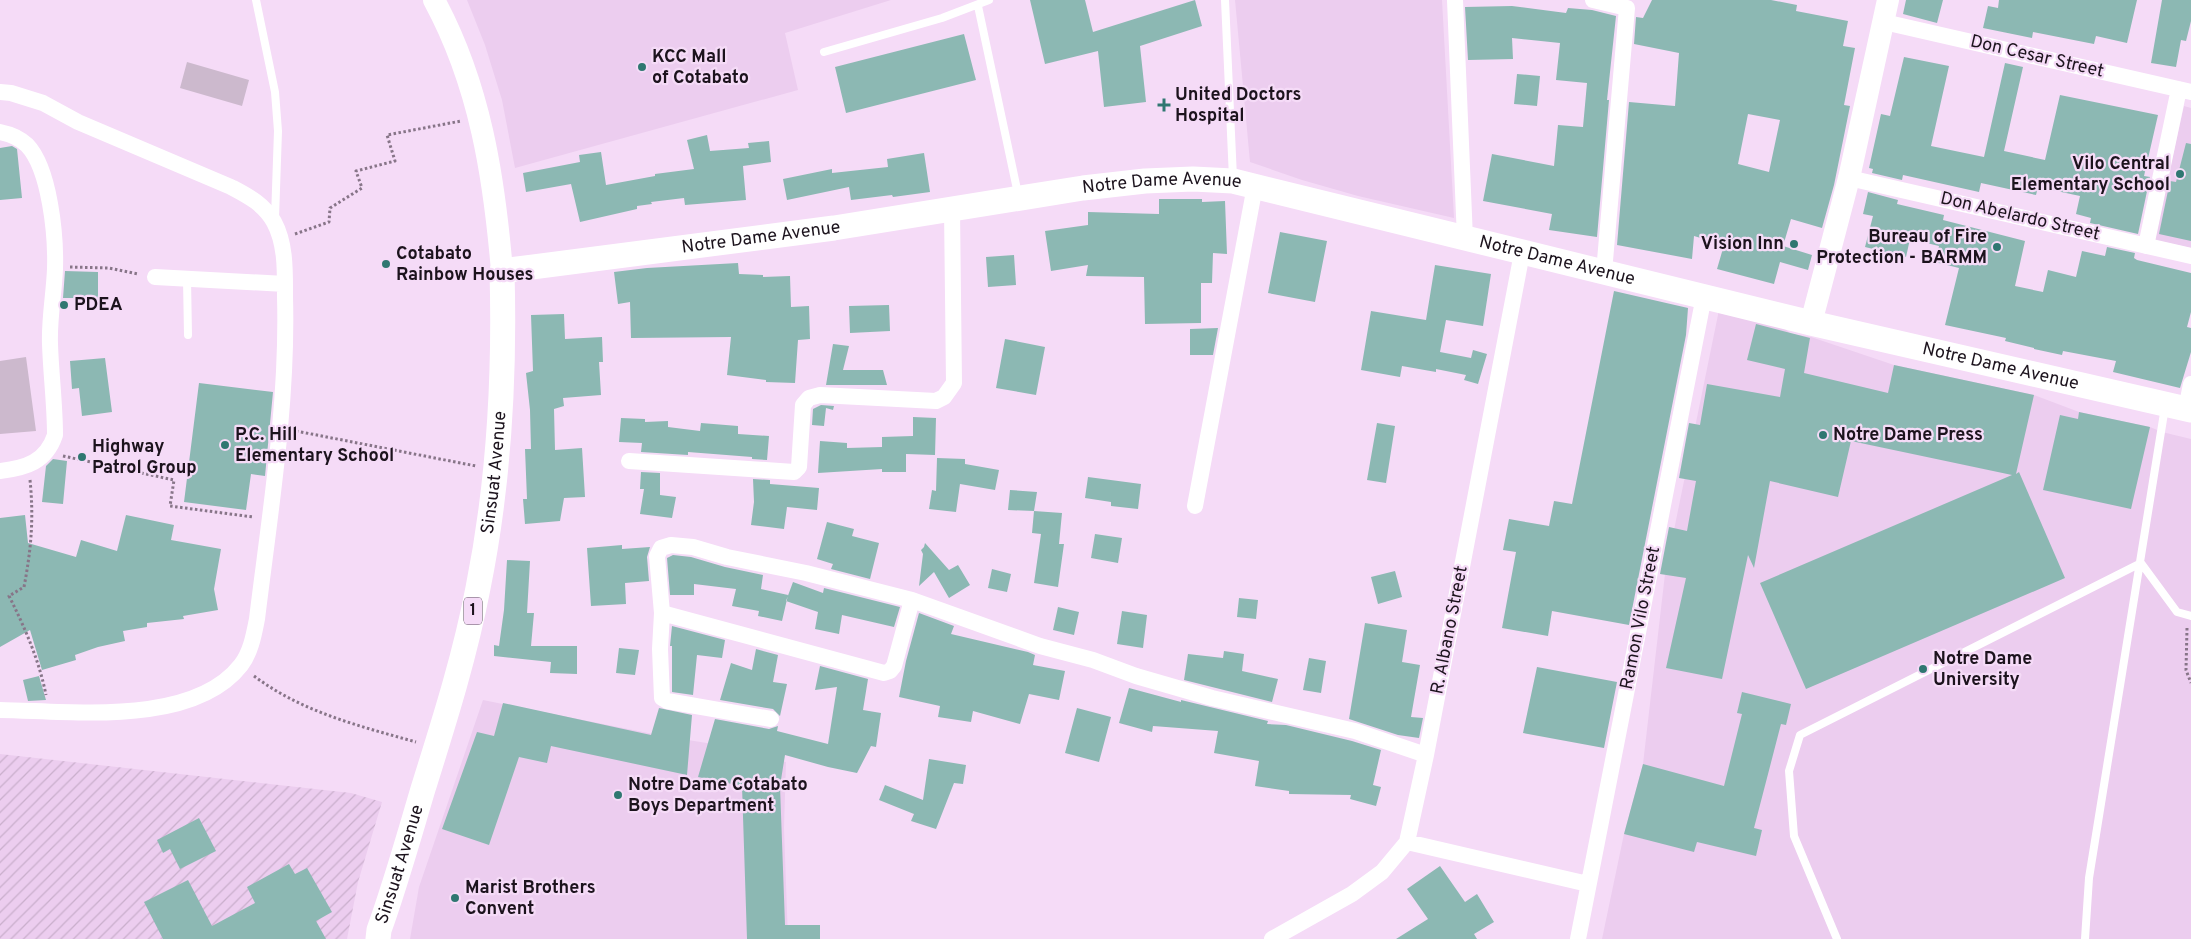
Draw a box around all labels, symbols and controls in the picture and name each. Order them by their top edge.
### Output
street label: Don Cesar Street [1968,30,2106,84]
place label: KCC Mall of Cotabato [652,46,749,90]
marker: KCC Mall of Cotabato [636,61,648,73]
place label: United Doctors Hospital [1175,84,1301,128]
marker: United Doctors Hospital [1157,98,1171,112]
place label: Vilo Central Elementary School [2011,153,2170,197]
street label: Notre Dame Avenue [1081,167,1244,200]
marker: Vilo Central Elementary School [2174,168,2186,180]
street label: Don Abelardo Street [1938,187,2102,247]
street label: Notre Dame Avenue [680,216,842,259]
place label: Bureau of Fire Protection - BARMM [1816,226,1987,270]
street label: Notre Dame Avenue [1477,230,1637,291]
place label: Vision Inn [1701,233,1784,256]
marker: Vision Inn [1788,238,1800,250]
marker: Bureau of Fire Protection - BARMM [1991,241,2003,253]
place label: Cotabato Rainbow Houses [396,243,533,287]
marker: Cotabato Rainbow Houses [380,258,392,270]
place label: PDEA [74,294,123,317]
marker: PDEA [58,299,70,311]
street label: Notre Dame Avenue [1920,337,2081,395]
street label: Sinsuat Avenue [476,410,512,536]
place label: P.C. Hill Elementary School [235,424,394,468]
place label: Notre Dame Press [1833,424,1983,447]
marker: Notre Dame Press [1817,429,1829,441]
place label: Highway Patrol Group [92,436,197,480]
marker: P.C. Hill Elementary School [219,439,231,451]
marker: Highway Patrol Group [76,451,88,463]
street label: Ramon Vilo Street [1616,544,1666,692]
street label: R. Albano Street [1426,564,1474,696]
road number: 1 [464,598,482,624]
place label: Notre Dame University [1933,648,2032,692]
marker: Notre Dame University [1917,663,1929,675]
place label: Notre Dame Cotabato Boys Department [628,774,808,818]
marker: Notre Dame Cotabato Boys Department [612,789,624,801]
street label: Sinsuat Avenue [371,802,429,927]
place label: Marist Brothers Convent [465,877,596,921]
marker: Marist Brothers Convent [449,892,461,904]

